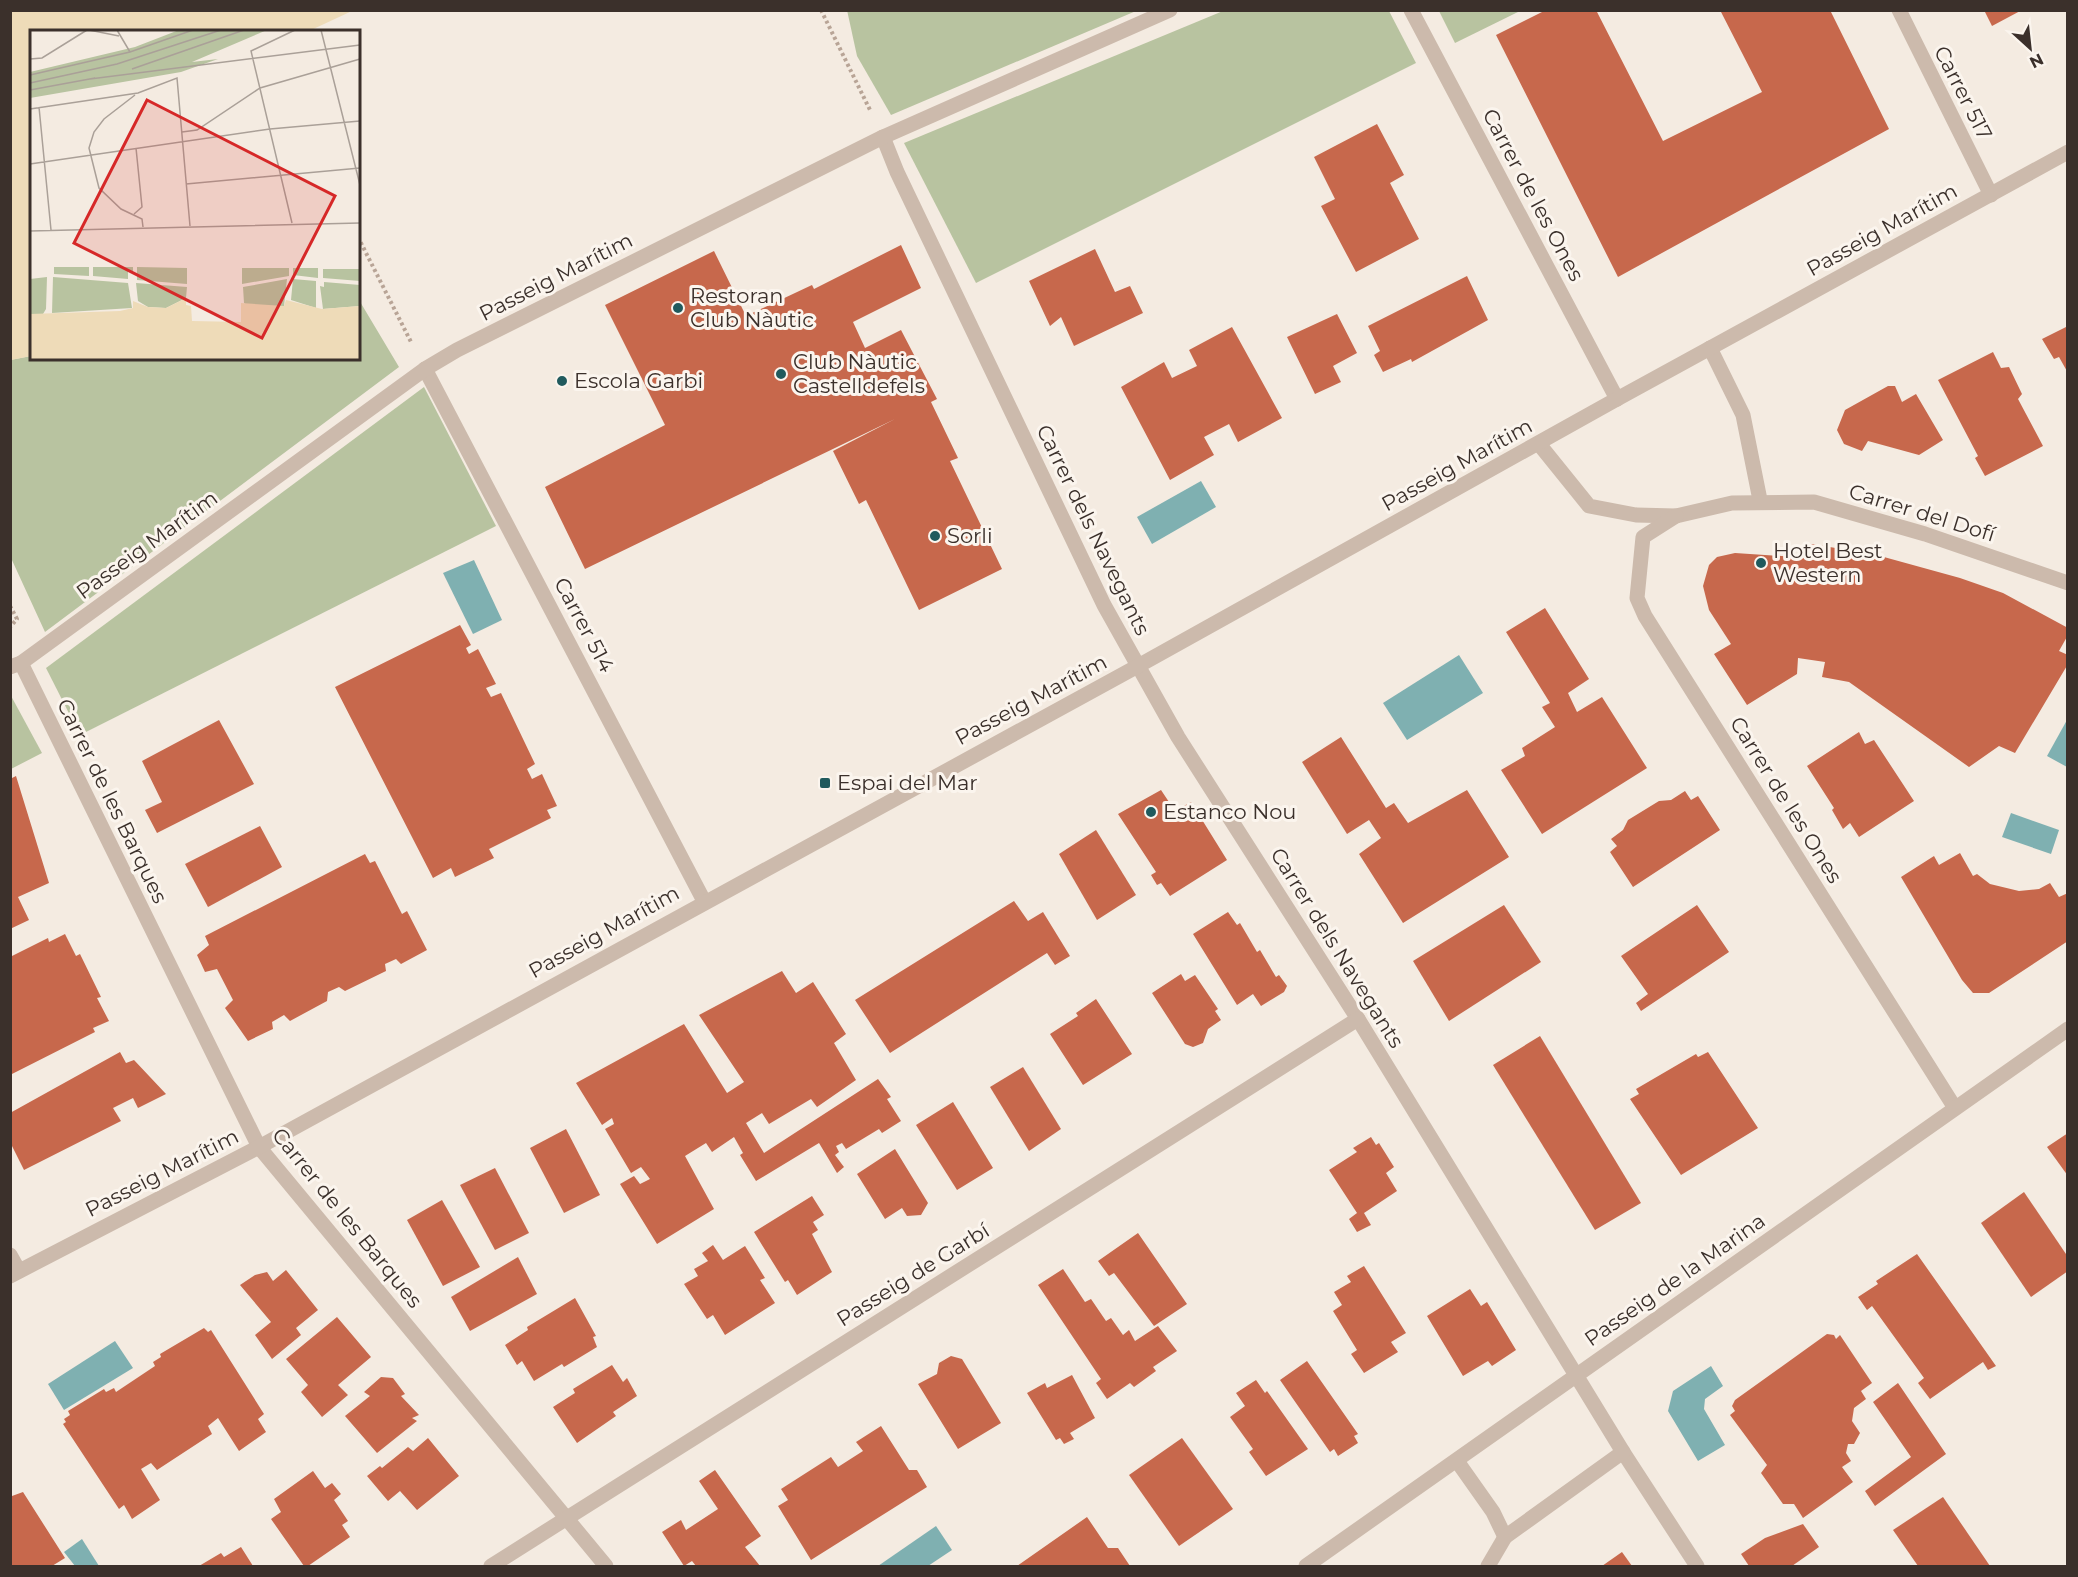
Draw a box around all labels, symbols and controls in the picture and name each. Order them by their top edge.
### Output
north arrow [2000,18,2060,78]
inset map [30,30,360,360]
street label: Carrer 517 [1929,42,1998,144]
text: N [2027,50,2047,72]
street label: Carrer de les Ones [1477,104,1589,285]
street label: Passeig Marítim [1802,178,1962,281]
street label: Passeig Marítim [475,227,637,326]
place label: Restoran Club Nàutic [690,283,814,332]
marker: Restoran Club Nàutic [671,301,685,315]
place label: Club Nàutic Castelldefels [793,349,925,398]
marker: Club Nàutic Castelldefels [774,367,788,381]
place label: Escola Garbi [574,368,703,393]
marker: Escola Garbi [555,374,569,388]
street label: Passeig Marítim [1377,413,1537,516]
street label: Carrer dels Navegants [1032,420,1155,639]
street label: Carrer del Dofí [1846,478,2000,547]
street label: Passeig Marítim [71,485,222,604]
place label: Sorli [947,523,993,548]
marker: Sorli [928,529,942,543]
place label: Hotel Best Western [1773,538,1883,587]
marker: Hotel Best Western [1754,556,1768,570]
street label: Carrer 514 [549,573,620,676]
street label: Passeig Marítim [951,649,1111,750]
street label: Carrer de les Barques [52,694,173,907]
street label: Carrer de les Ones [1725,712,1848,888]
place label: Espai del Mar [837,770,978,795]
marker: Espai del Mar [818,776,832,790]
place label: Estanco Nou [1163,799,1296,824]
marker: Estanco Nou [1144,805,1158,819]
street label: Carrer dels Navegants [1266,843,1409,1052]
street label: Passeig Marítim [524,880,684,983]
street label: Passeig Marítim [81,1123,243,1222]
street label: Carrer de les Barques [267,1123,428,1313]
street label: Passeig de la Marina [1580,1208,1770,1351]
street label: Passeig de Garbí [832,1217,995,1332]

